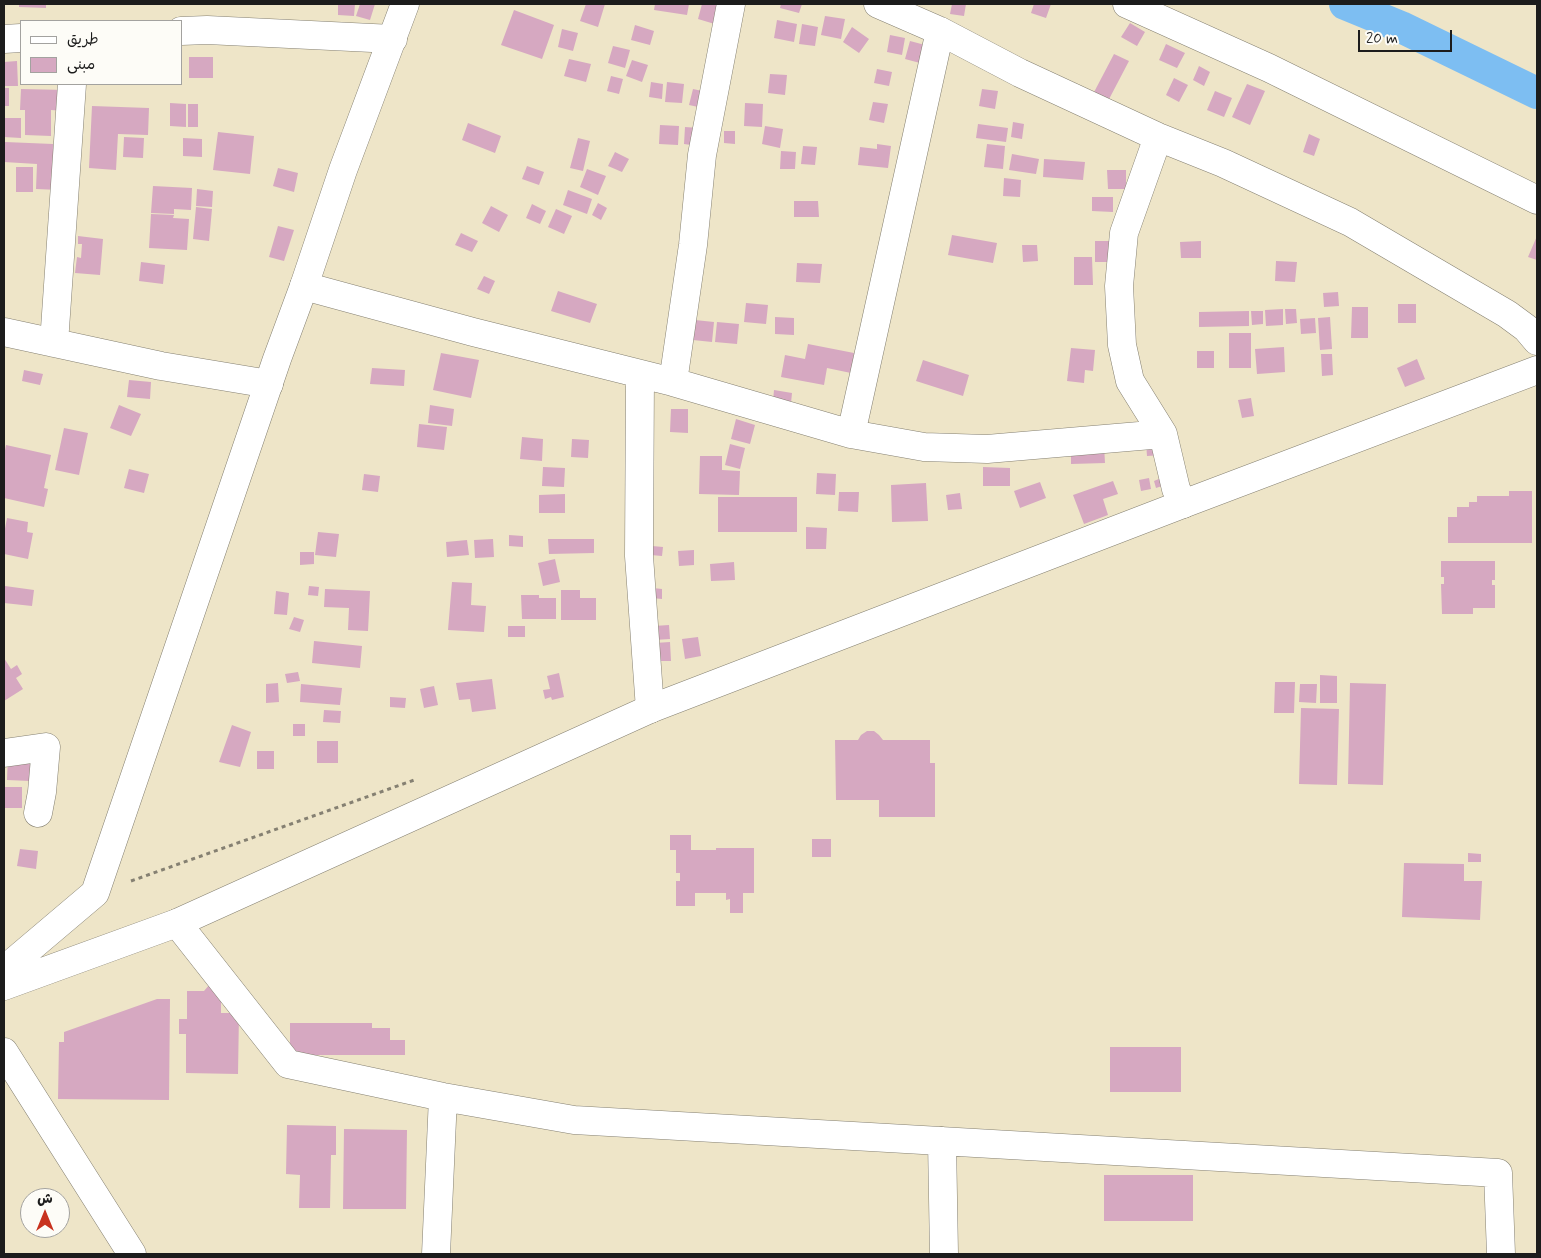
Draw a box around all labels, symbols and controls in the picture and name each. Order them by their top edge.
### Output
legend [20,20,182,85]
scale bar [1361,20,1455,52]
text: 20 m [1366,29,1398,49]
text: طريق [67,30,99,50]
text: مبنى [67,55,95,75]
north arrow [20,1188,70,1238]
text: ش [37,1190,53,1208]

